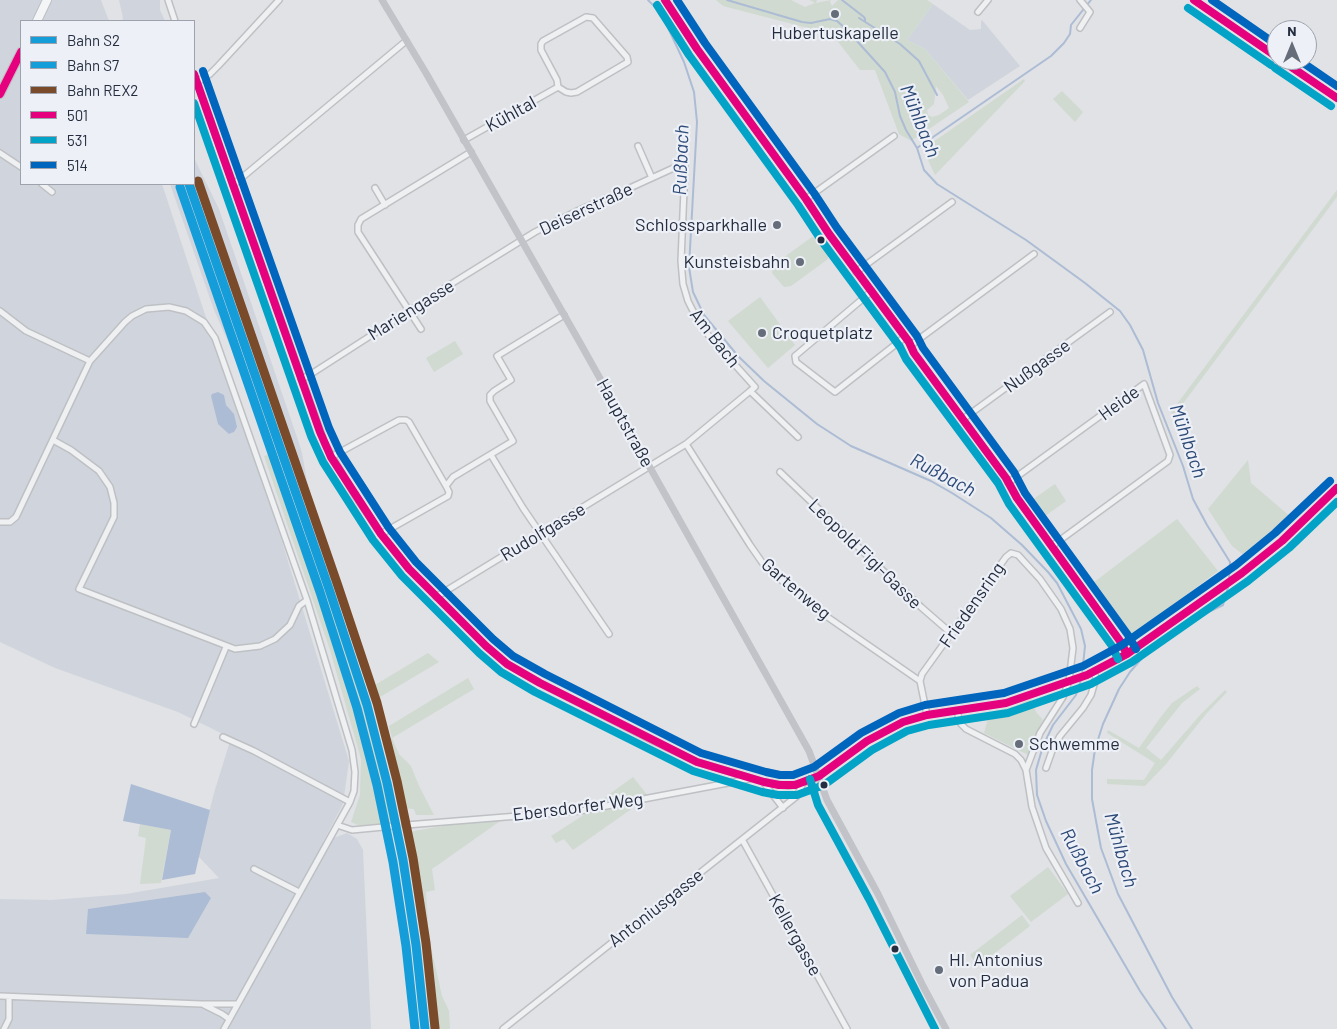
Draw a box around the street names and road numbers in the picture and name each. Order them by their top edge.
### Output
street label: Kühltal [482,91,540,137]
street label: Deiserstraße [536,178,636,240]
street label: Mariengasse [364,275,458,345]
street label: Am Bach [685,304,745,372]
street label: Nußgasse [1000,335,1074,397]
street label: Hauptstraße [592,375,658,471]
street label: Heide [1094,381,1144,425]
street label: Leopold Figl-Gasse [804,494,926,614]
street label: Rudolfgasse [496,498,590,566]
street label: Gartenweg [757,554,835,624]
street label: Friedensring [935,558,1009,652]
street label: Ebersdorfer Weg [512,788,644,826]
street label: Antoniusgasse [604,864,708,952]
street label: Kellergasse [764,890,826,980]

